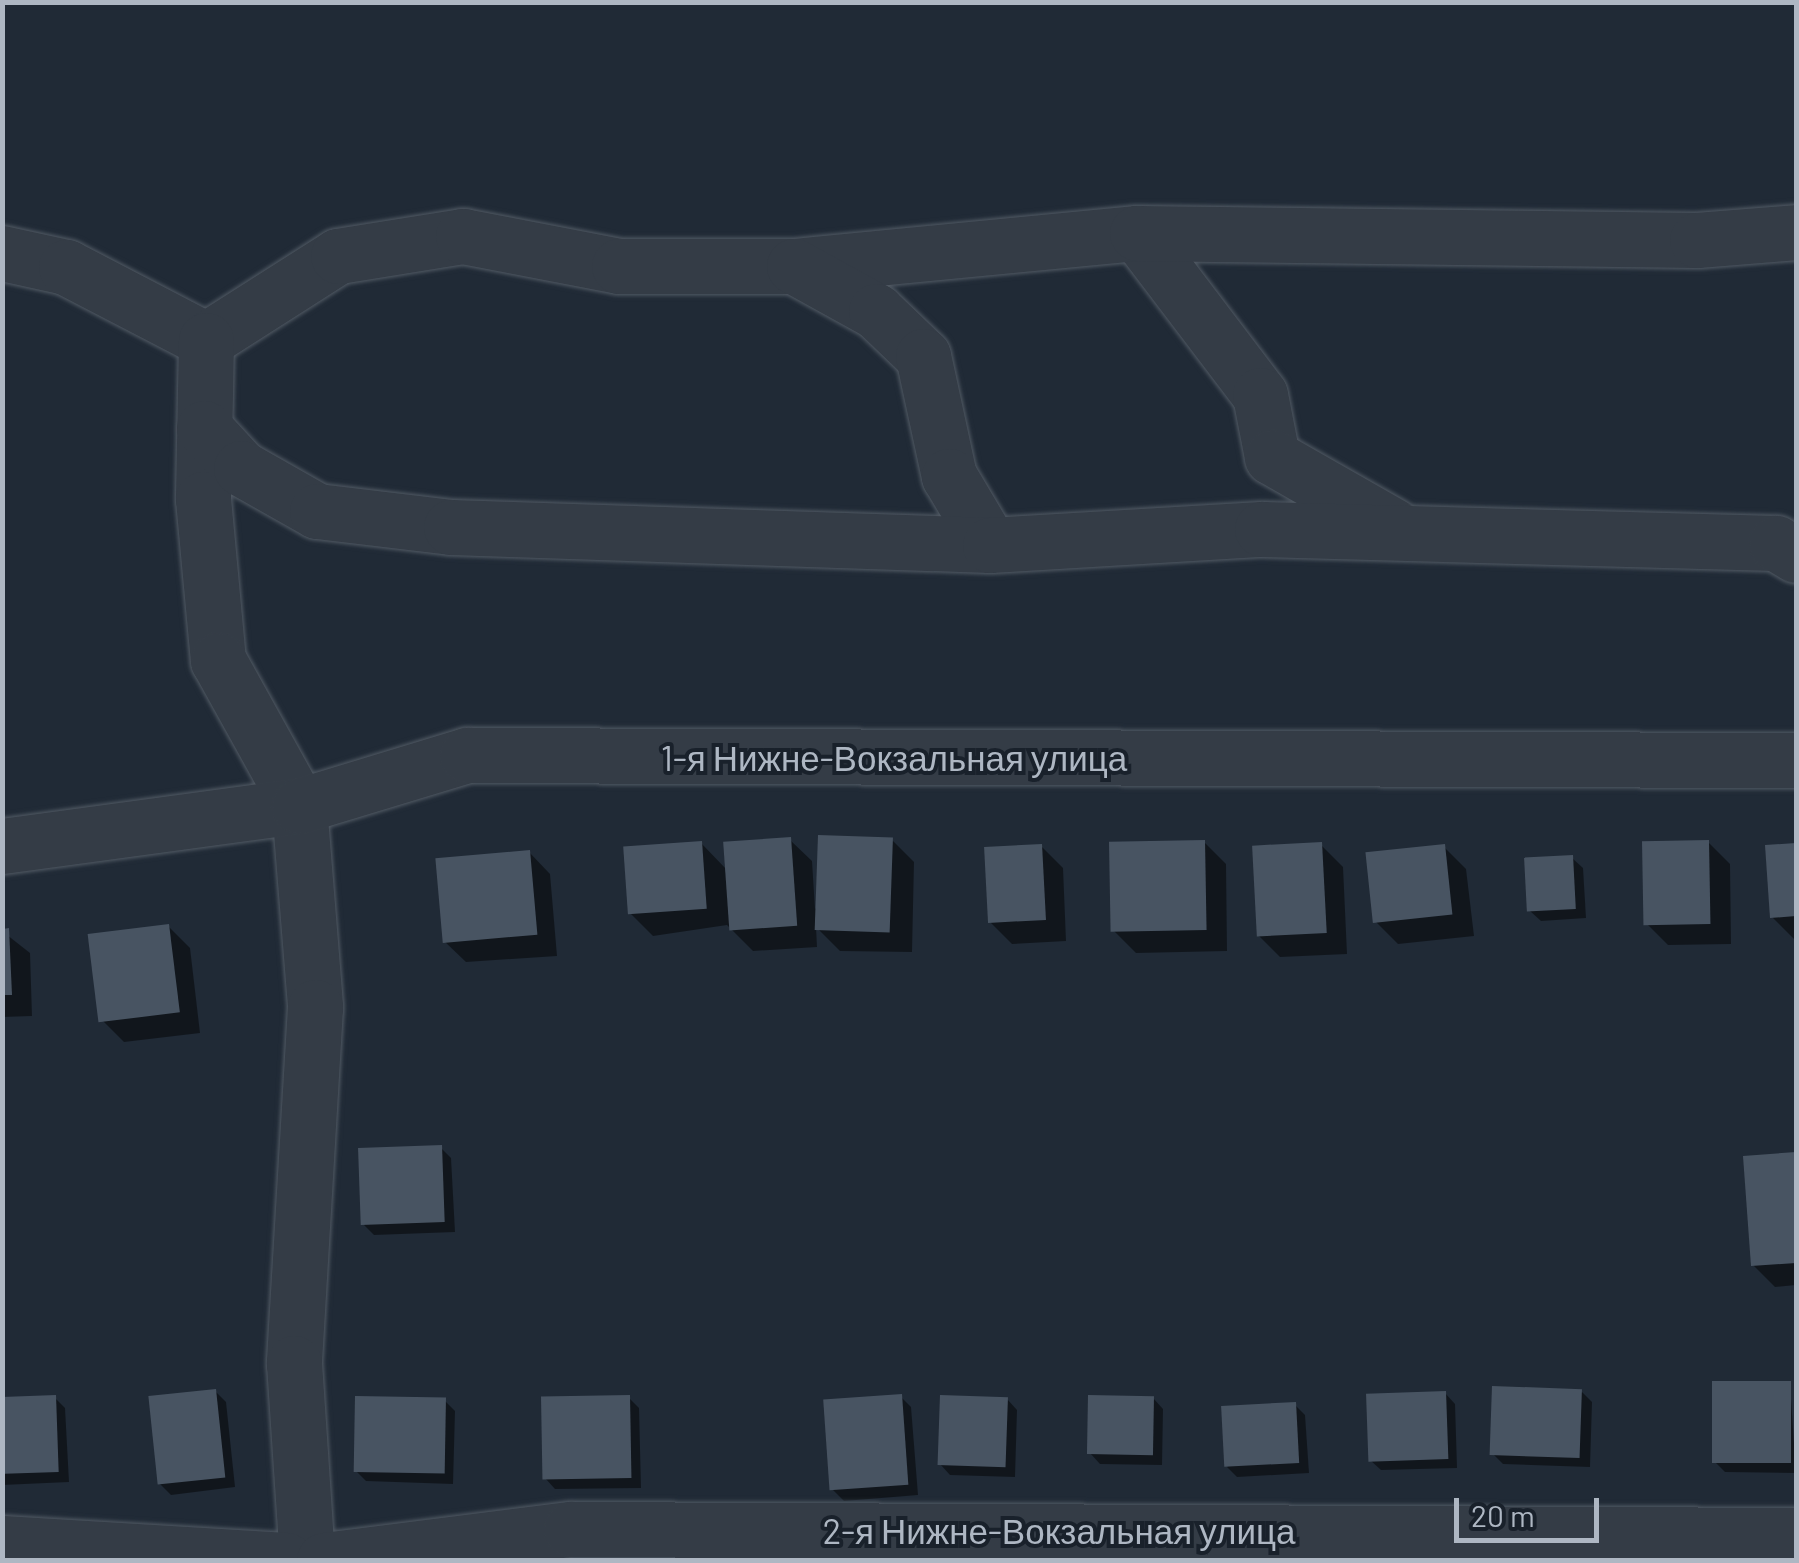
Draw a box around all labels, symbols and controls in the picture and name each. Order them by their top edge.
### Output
street label: 1-я Нижне-Вокзальная улица [661,736,1127,778]
scale bar [1459,1478,1604,1540]
text: 20 m [1471,1497,1535,1533]
street label: 2-я Нижне-Вокзальная улица [823,1509,1295,1551]

